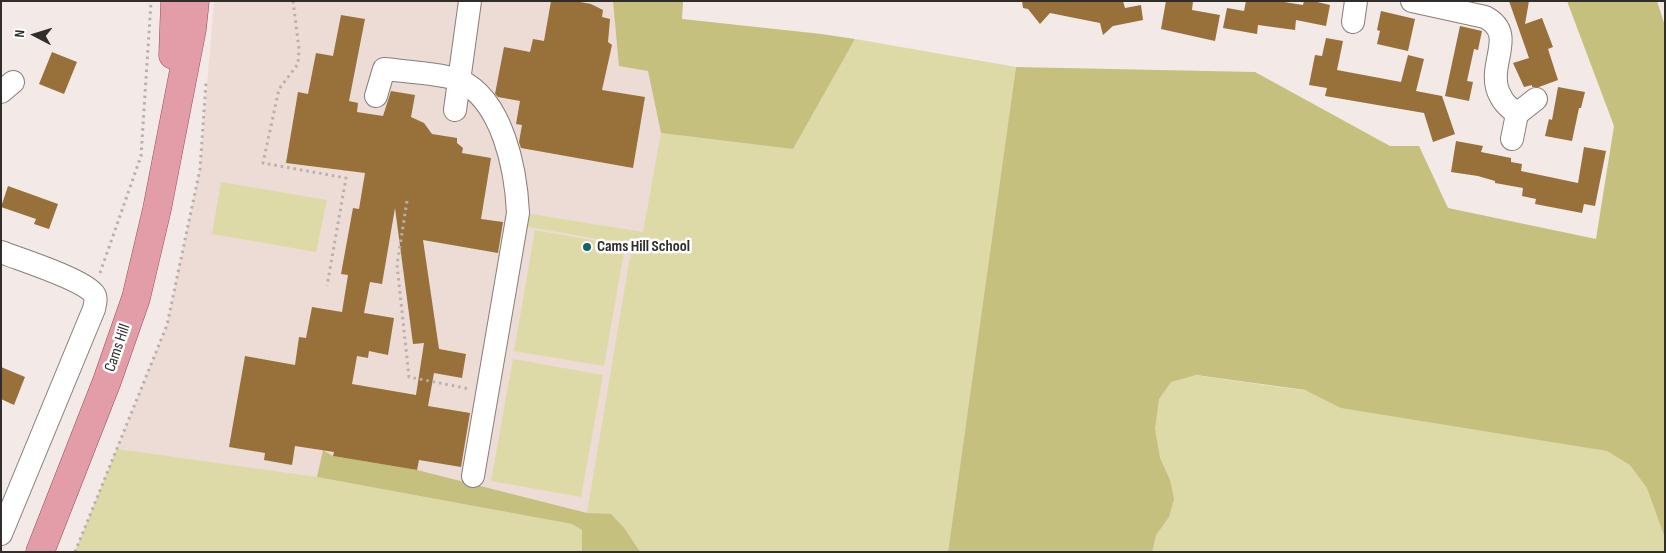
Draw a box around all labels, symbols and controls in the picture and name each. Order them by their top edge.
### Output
north arrow [10,10,60,60]
text: N [11,29,28,38]
place label: Cams Hill School [597,237,690,257]
marker: Cams Hill School [581,241,593,253]
street label: Cams Hill [101,322,135,374]

